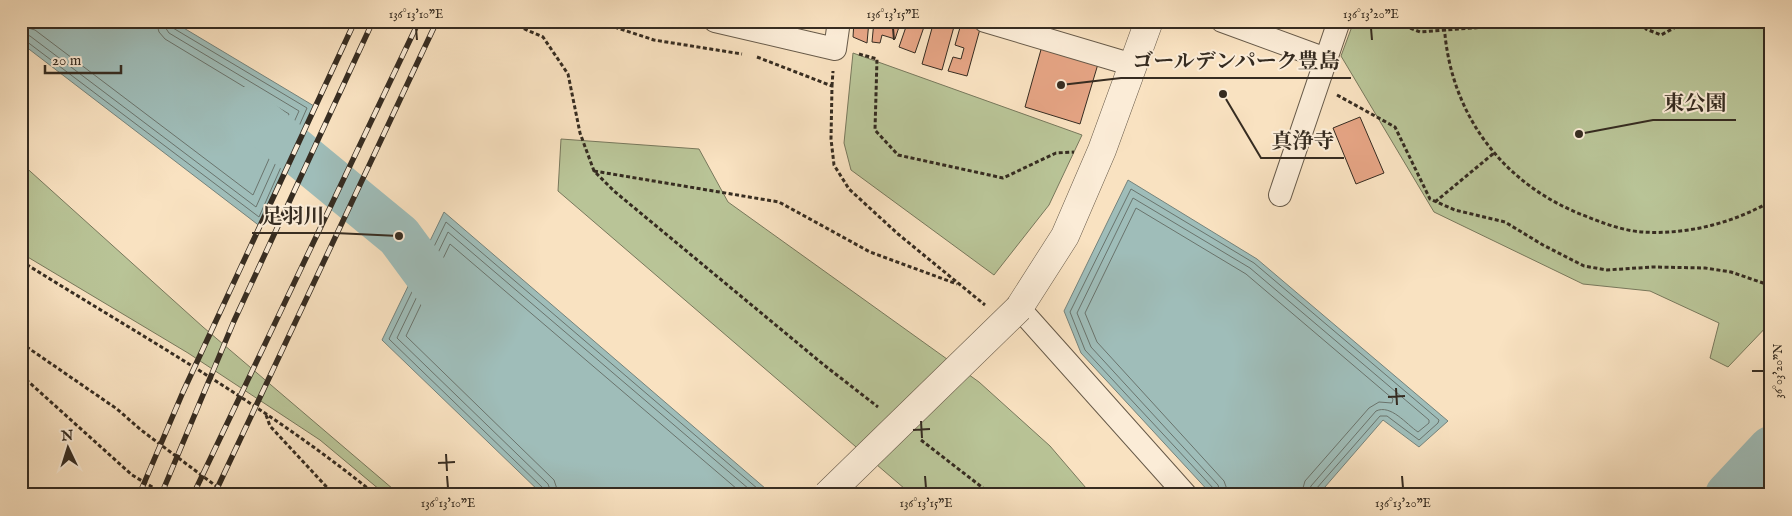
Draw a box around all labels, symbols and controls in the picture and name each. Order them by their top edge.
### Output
text: 136°13'10"E [389,7,443,22]
text: 136°13'15"E [866,7,920,22]
text: 136°13'20"E [1343,7,1399,22]
scale bar [45,42,121,74]
callout: ゴールデンパーク豊島 [1121,42,1351,78]
text: ゴールデンパーク豊島 [1132,49,1340,76]
text: 20 m [52,51,82,70]
callout: 東公園 [1653,84,1736,120]
text: 東公園 [1664,91,1727,118]
callout: 真浄寺 [1261,122,1344,158]
text: 真浄寺 [1272,129,1335,156]
callout: 足羽川 [252,197,335,233]
text: 足羽川 [262,204,325,231]
text: 36°03'20"N [1771,343,1786,398]
north arrow [42,424,92,474]
text: N [59,427,74,445]
text: 136°13'10"E [421,496,475,511]
text: 136°13'15"E [899,496,953,511]
text: 136°13'20"E [1375,496,1431,511]

